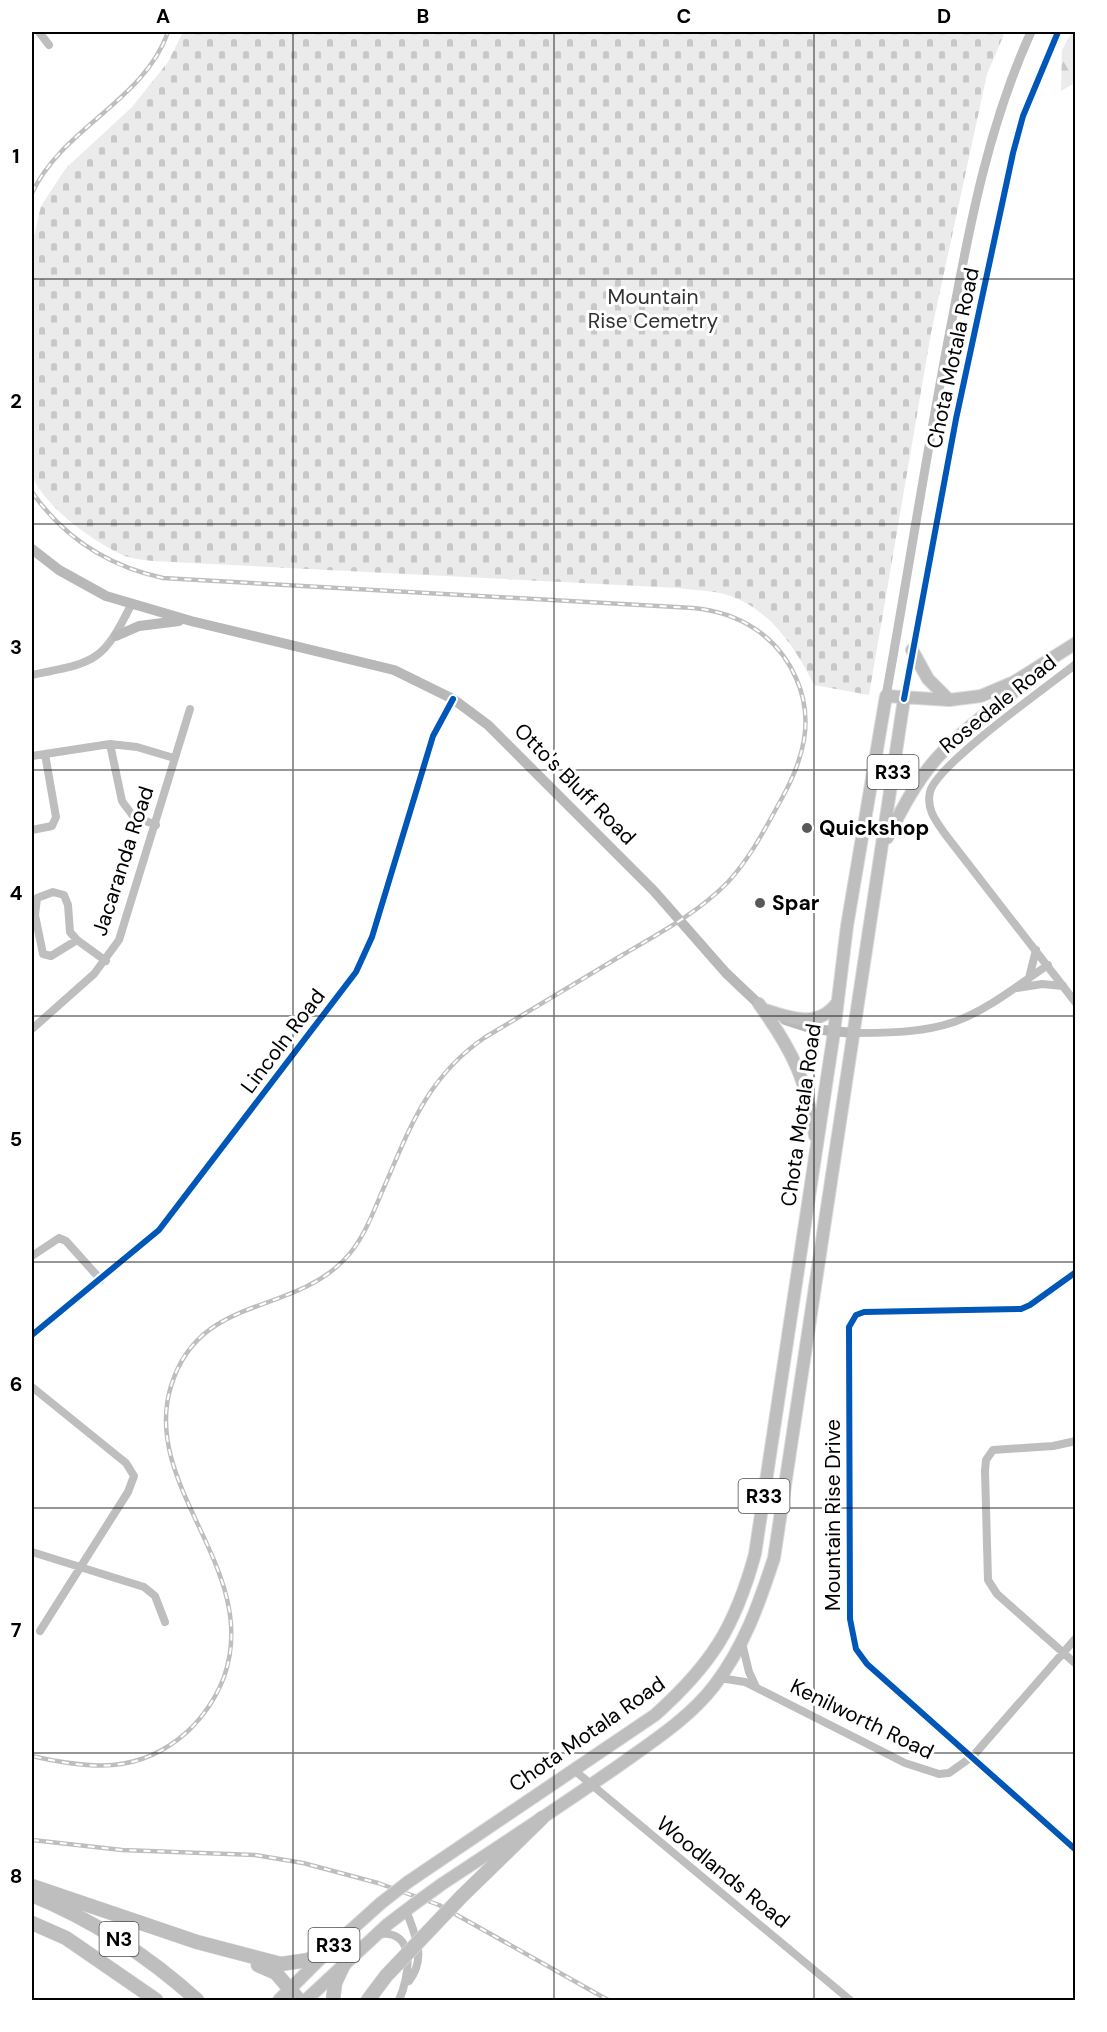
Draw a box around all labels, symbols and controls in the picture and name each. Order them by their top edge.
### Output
text: A [156,3,170,29]
text: B [417,3,429,29]
text: C [677,3,691,29]
text: D [937,3,951,29]
text: 1 [12,143,20,169]
street label: Chota Motala Road [920,265,986,451]
park label: Mountain Rise Cemetry [588,283,719,335]
text: 2 [10,388,22,414]
text: 3 [10,634,22,660]
street label: Rosedale Road [934,648,1062,760]
street label: Otto's Bluff Road [508,717,642,851]
road number: R33 [868,755,918,789]
street label: Jacaranda Road [86,783,160,939]
place label: Quickshop [819,814,929,842]
marker: Quickshop [800,821,814,835]
text: 4 [10,880,23,906]
place label: Spar [772,889,820,917]
marker: Spar [753,896,767,910]
street label: Lincoln Road [235,983,331,1099]
street label: Chota Motala Road [774,1022,828,1208]
text: 5 [10,1126,22,1152]
text: 6 [10,1371,22,1397]
street label: Mountain Rise Drive [819,1419,847,1611]
road number: R33 [738,1479,789,1513]
text: 7 [11,1617,22,1643]
street label: Chota Motala Road [503,1670,671,1798]
street label: Kenilworth Road [786,1672,938,1766]
street label: Woodlands Road [651,1810,795,1934]
text: 8 [10,1863,22,1889]
road number: N3 [100,1922,138,1956]
road number: R33 [308,1928,360,1962]

